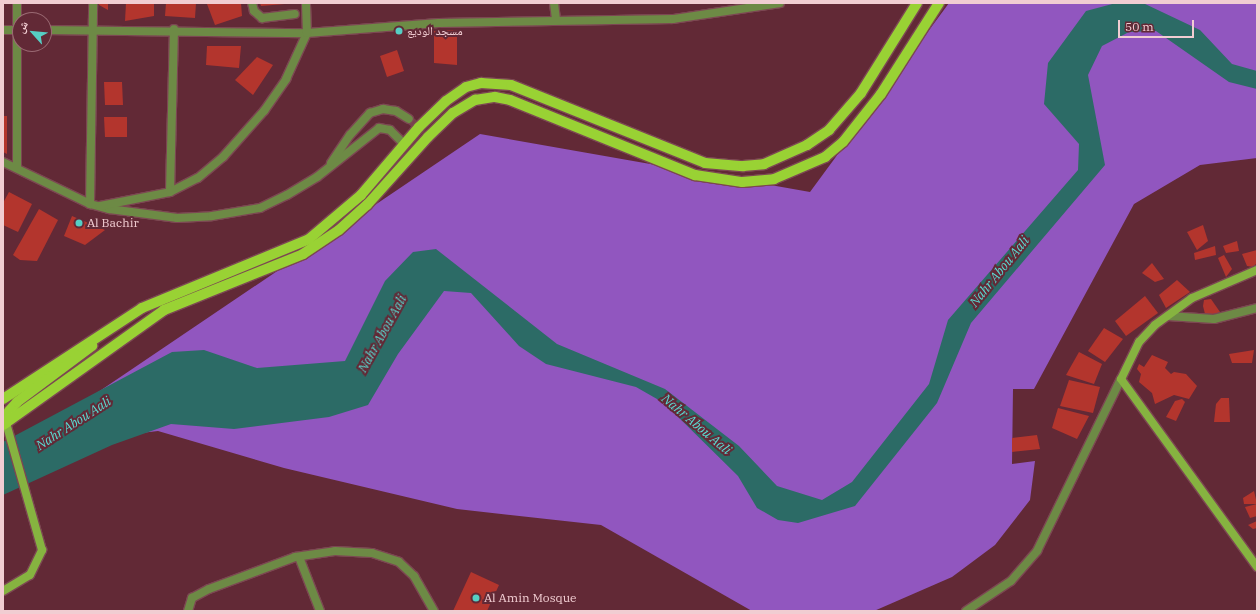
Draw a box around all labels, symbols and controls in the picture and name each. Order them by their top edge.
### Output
north arrow [12,12,52,52]
scale bar [1120,12,1196,38]
text: ش [13,19,31,35]
text: 50 m [1125,19,1154,34]
place label: مسجد الوديع [407,24,463,38]
marker: مسجد الوديع [394,26,404,36]
place label: Al Bachir [87,216,139,230]
marker: Al Bachir [74,218,84,228]
water label: Nahr Abou Aali [967,234,1033,310]
water label: Nahr Abou Aali [355,293,411,375]
water label: Nahr Abou Aali [658,391,734,459]
water label: Nahr Abou Aali [34,394,114,454]
place label: Al Amin Mosque [484,591,577,605]
marker: Al Amin Mosque [471,593,481,603]

